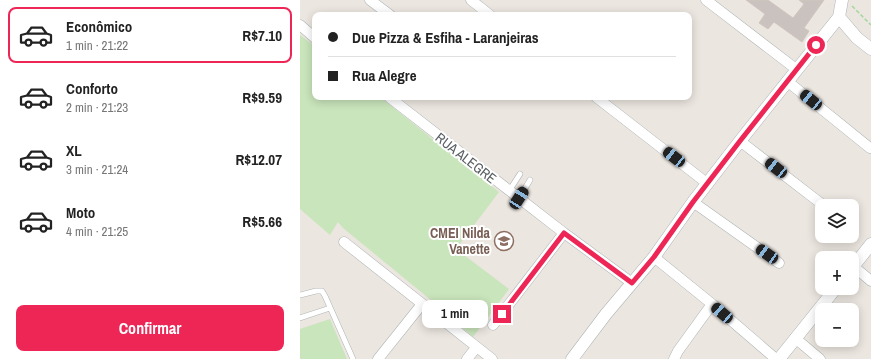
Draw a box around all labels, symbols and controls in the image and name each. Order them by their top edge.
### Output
text: Econômico [66,16,132,37]
icon: car [18,17,54,53]
text: R$7.10 [242,25,282,46]
text: Due Pizza & Esfiha - Laranjeiras [352,27,539,48]
route start [807,36,825,54]
text: 1 min · 21:22 [66,37,128,54]
text: Rua Alegre [352,65,417,86]
text: Conforto [66,78,118,99]
icon: car [18,79,54,115]
text: R$9.59 [242,87,282,108]
car [798,88,824,112]
text: 2 min · 21:23 [66,99,128,116]
street label: RUA ALEGRE [432,129,500,187]
text: XL [66,140,82,161]
icon: car [18,141,54,177]
car [661,145,687,169]
text: R$12.07 [235,149,282,170]
car [763,156,789,180]
text: 3 min · 21:24 [66,161,128,178]
car [507,185,531,211]
map controls [815,199,859,347]
button: layers [815,199,859,243]
text: Moto [66,202,95,223]
icon: car [18,203,54,239]
text: R$5.66 [242,211,282,232]
text: 4 min · 21:25 [66,223,128,240]
place label: CMEI Nilda Vanette [430,224,491,258]
school or university icon: CMEI Nilda Vanette [493,230,515,252]
car [754,242,780,266]
button: + [815,251,859,295]
callout: 1 min [422,300,488,328]
car [709,301,735,325]
button: − [815,303,859,347]
button: Confirmar [16,305,284,351]
text: 1 min [441,305,469,322]
route end [493,305,511,323]

